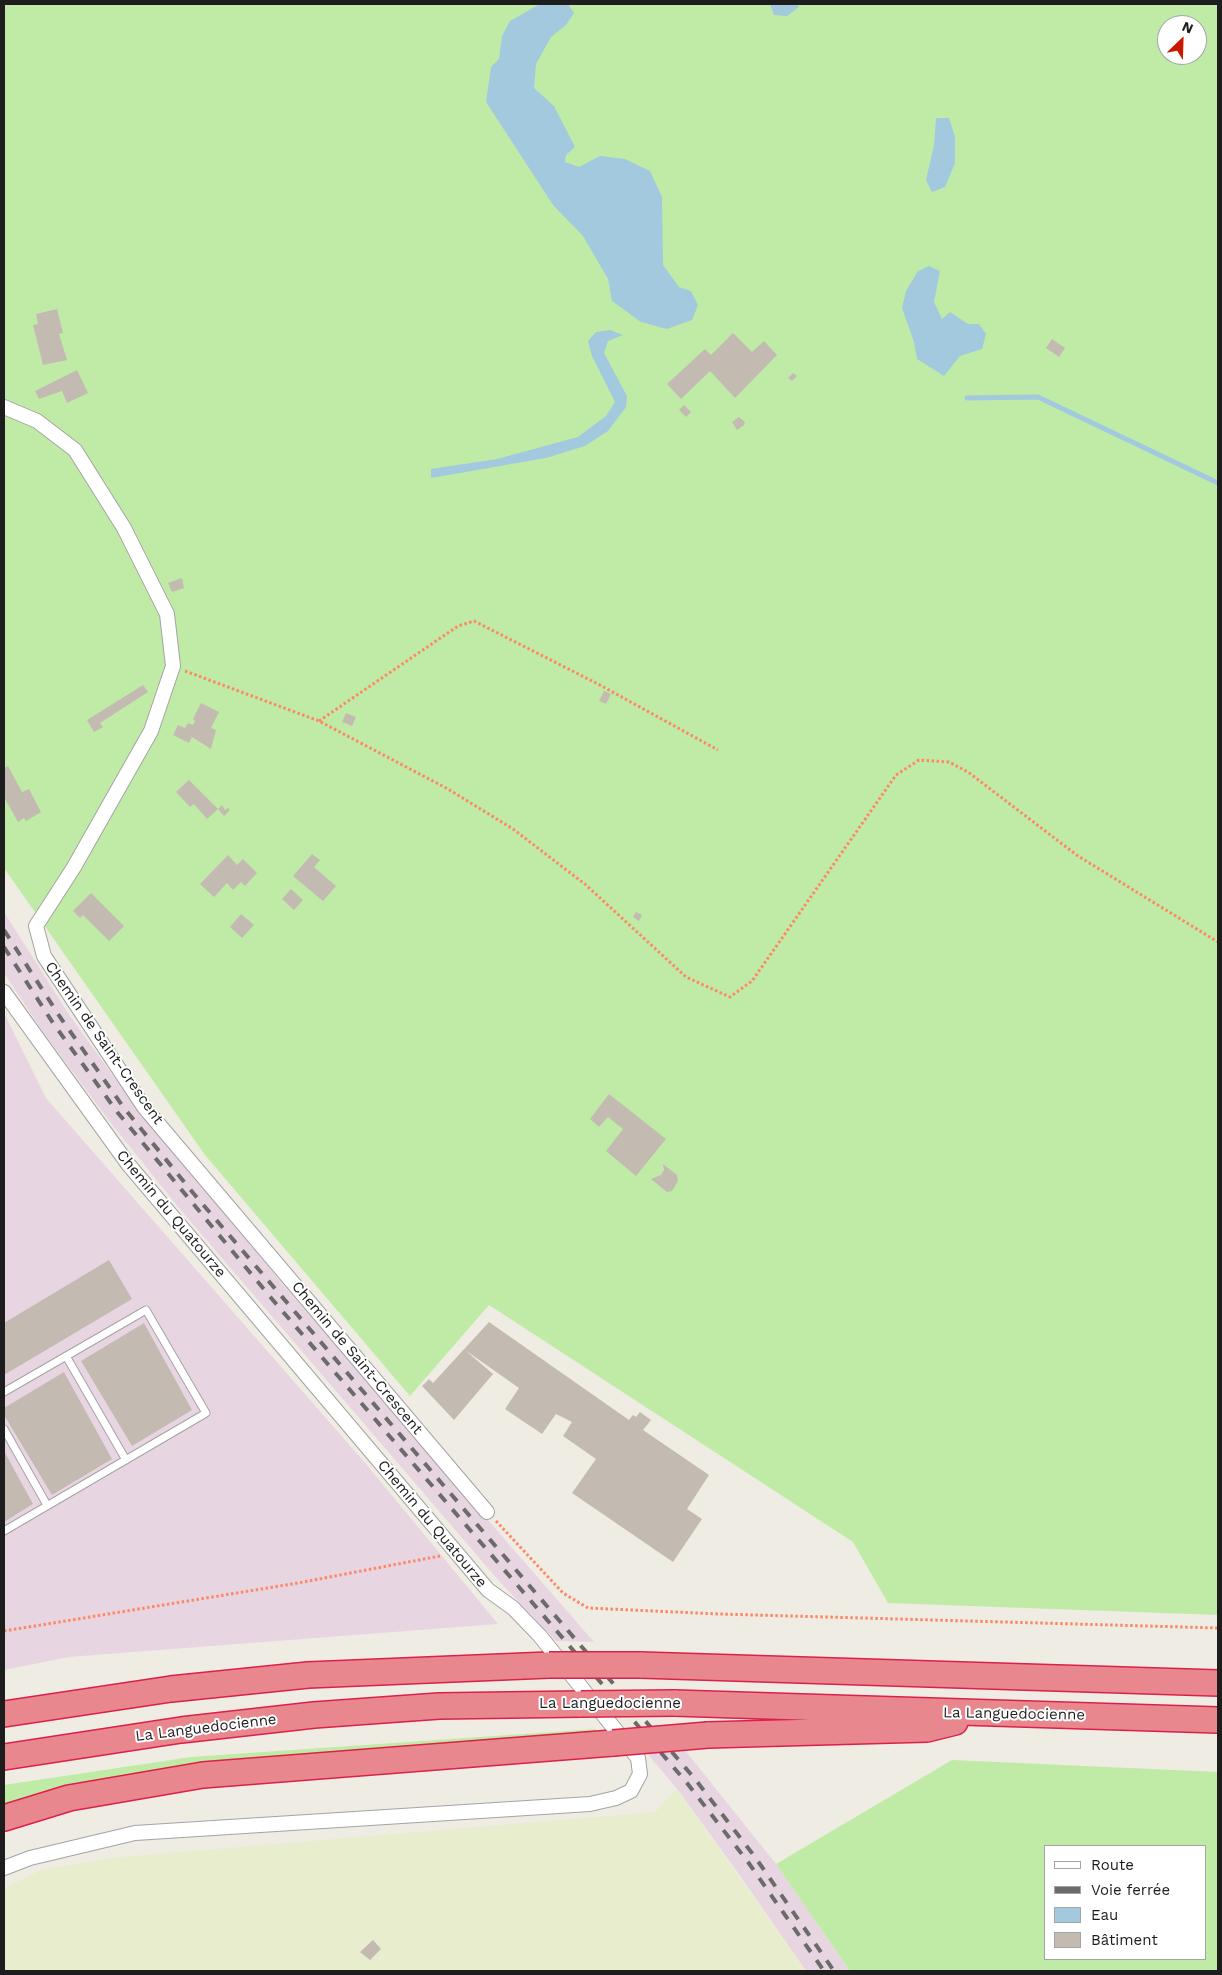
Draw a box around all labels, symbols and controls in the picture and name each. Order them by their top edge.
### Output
north arrow [1157,15,1207,65]
text: N [1180,18,1196,37]
street label: Chemin de Saint-Crescent [41,958,167,1128]
street label: Chemin du Quatourze [113,1147,229,1281]
street label: Chemin de Saint-Crescent [288,1278,426,1438]
street label: Chemin du Quatourze [374,1457,490,1591]
street label: La Languedocienne [539,1695,681,1713]
street label: La Languedocienne [943,1704,1085,1724]
street label: La Languedocienne [134,1710,278,1746]
legend [1044,1845,1207,1960]
text: Route [1091,1856,1134,1874]
text: Voie ferrée [1091,1881,1170,1899]
text: Eau [1091,1906,1118,1924]
text: Bâtiment [1091,1931,1158,1949]

